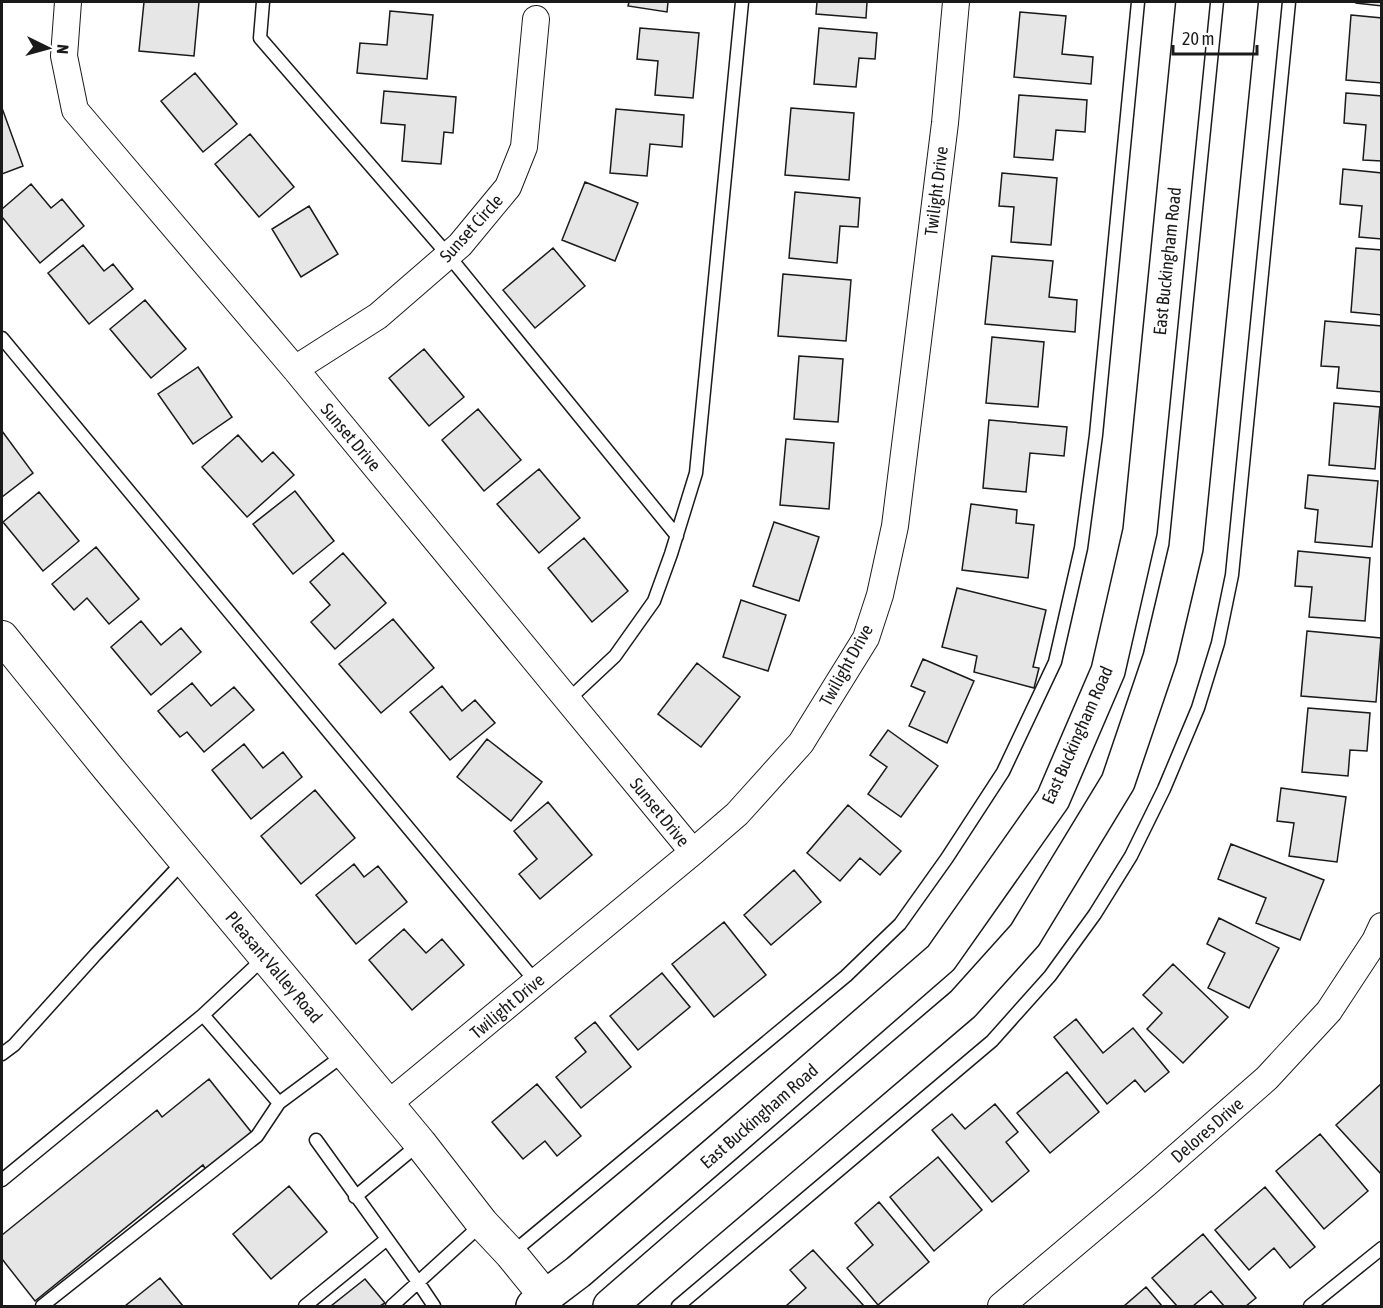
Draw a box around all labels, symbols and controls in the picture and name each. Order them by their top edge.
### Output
north arrow [18,18,78,78]
scale bar [1173,18,1257,56]
text: 20 m [1182,28,1214,49]
text: N [54,44,72,55]
street label: Twilight Drive [920,145,952,237]
street label: East Buckingham Road [1149,186,1185,336]
street label: Sunset Circle [435,190,507,266]
street label: Sunset Drive [317,399,385,475]
street label: Twilight Drive [815,621,877,709]
street label: East Buckingham Road [1037,663,1117,807]
street label: Sunset Drive [626,773,694,851]
street label: Pleasant Valley Road [221,907,327,1027]
street label: Twilight Drive [466,969,548,1043]
street label: East Buckingham Road [696,1059,822,1173]
street label: Delores Drive [1167,1093,1247,1167]

